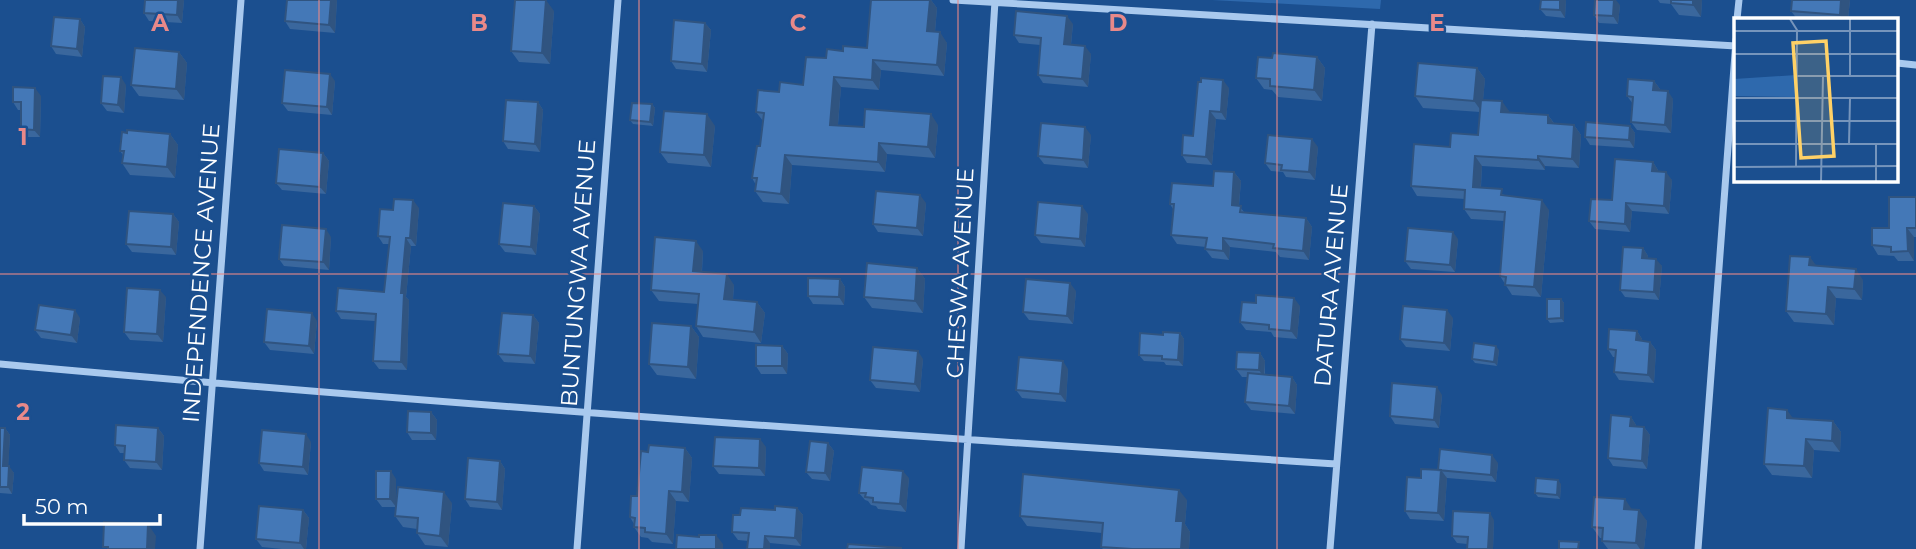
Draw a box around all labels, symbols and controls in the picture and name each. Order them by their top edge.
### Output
text: A [150,9,169,37]
text: B [470,9,488,37]
text: C [790,9,807,37]
text: D [1109,9,1128,37]
text: E [1429,9,1445,37]
inset map [1734,18,1898,182]
street label: INDEPENDENCE AVENUE [177,122,225,424]
text: 1 [18,123,28,151]
street label: BUNTUNGWA AVENUE [555,138,601,408]
street label: CHESWA AVENUE [941,167,979,379]
street label: DATURA AVENUE [1308,182,1354,388]
text: 2 [16,398,30,426]
scale bar [24,482,161,526]
text: 50 m [35,494,89,519]

